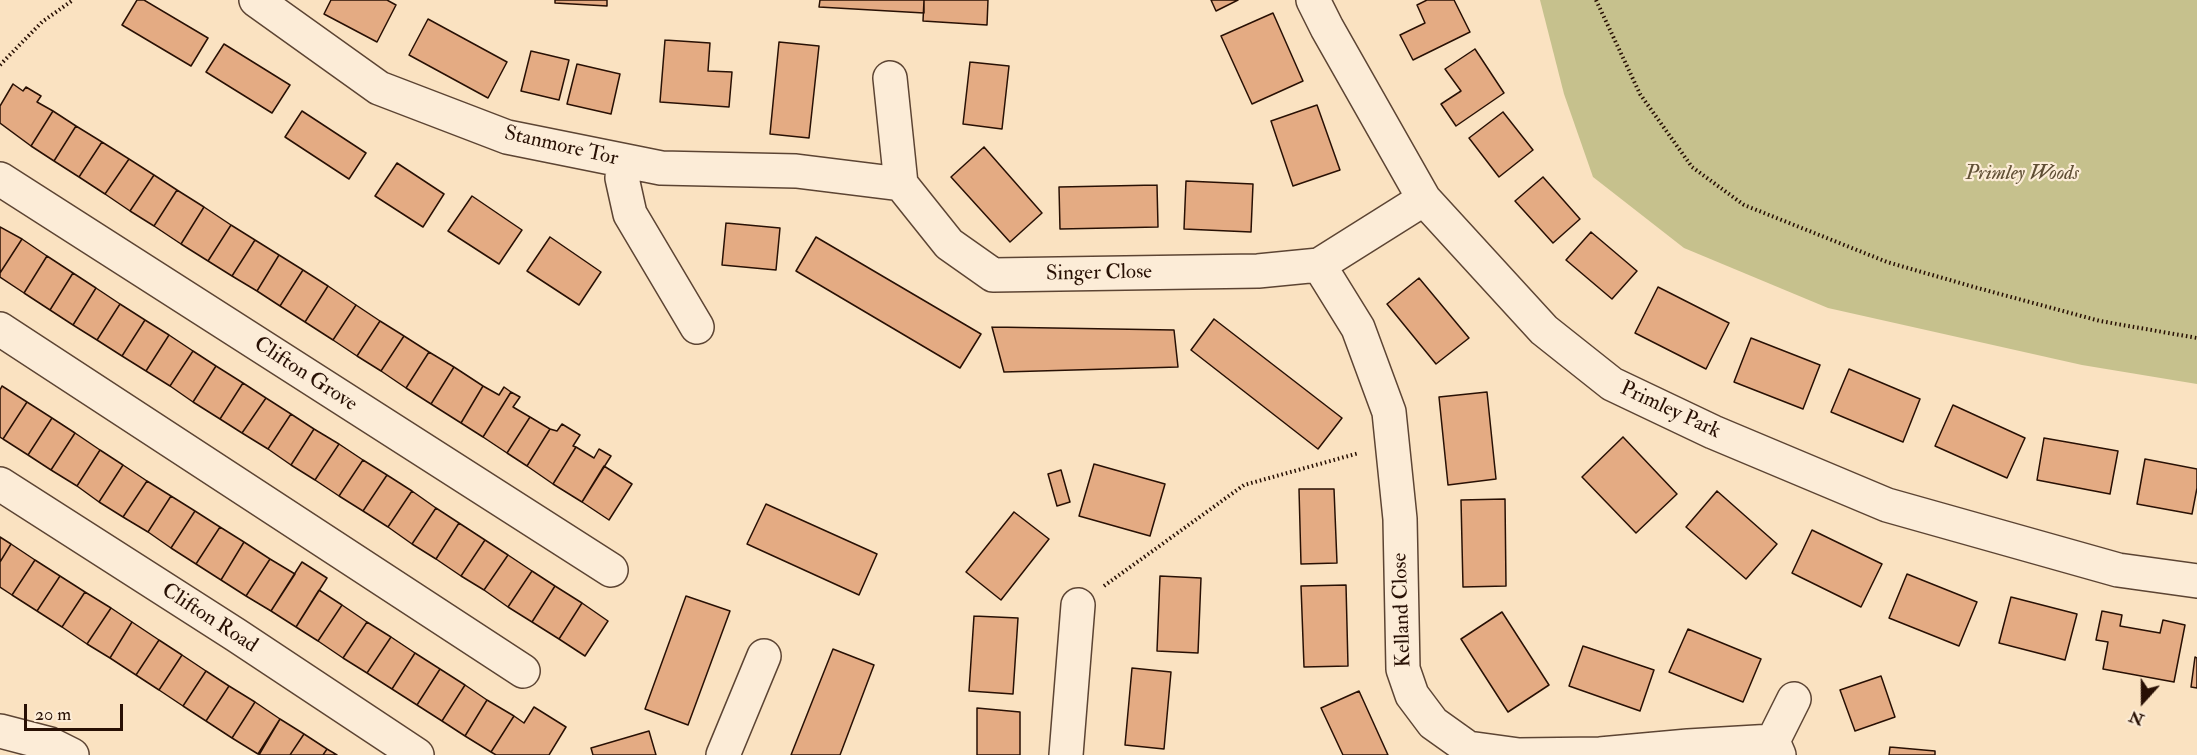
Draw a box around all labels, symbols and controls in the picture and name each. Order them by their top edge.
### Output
street label: Stanmore Tor [502,122,620,172]
park label: Primley Woods [1965,161,2079,187]
street label: Singer Close [1046,260,1152,288]
street label: Clifton Grove [249,332,361,418]
street label: Primley Park [1616,377,1724,445]
street label: Kelland Close [1388,552,1418,668]
street label: Clifton Road [156,579,262,659]
north arrow [2113,671,2173,731]
scale bar [27,692,126,730]
text: 20 m [35,703,71,726]
text: N [2126,706,2147,730]

